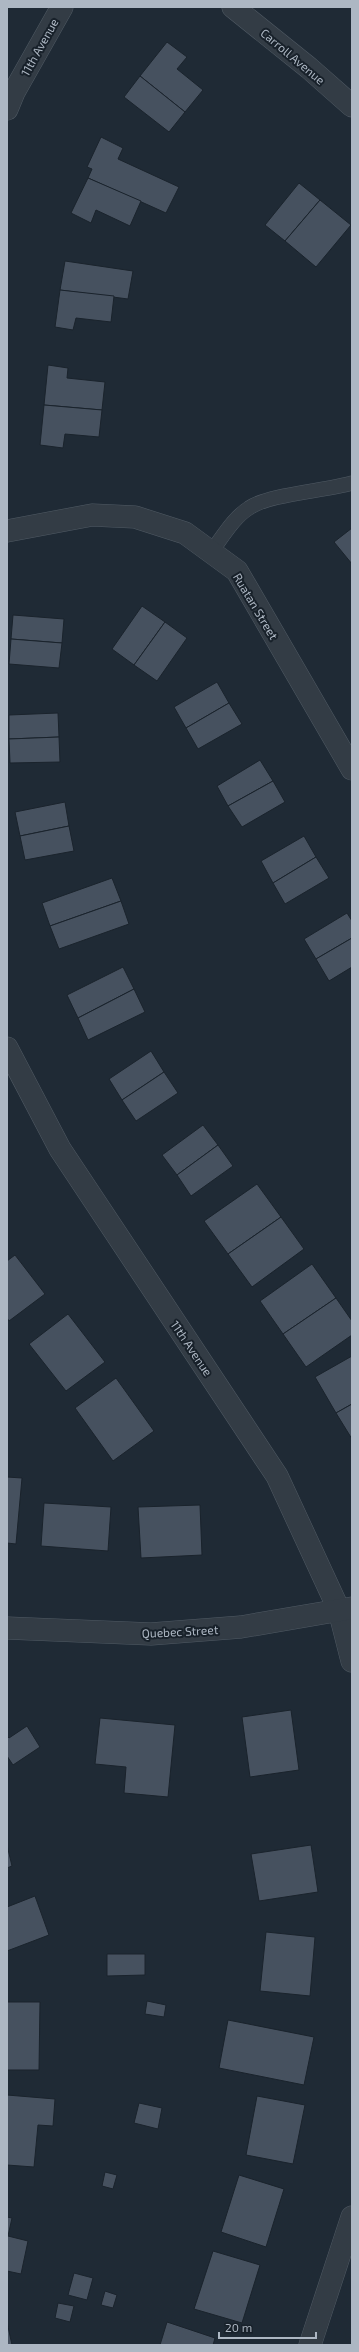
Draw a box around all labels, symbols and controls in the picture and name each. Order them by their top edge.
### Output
street label: 11th Avenue [17,16,61,78]
street label: Carroll Avenue [258,25,328,87]
street label: Ruatan Street [231,570,282,642]
street label: 11th Avenue [168,1318,216,1378]
street label: Quebec Street [141,1622,219,1641]
scale bar [219,2314,316,2340]
text: 20 m [225,2320,252,2334]

